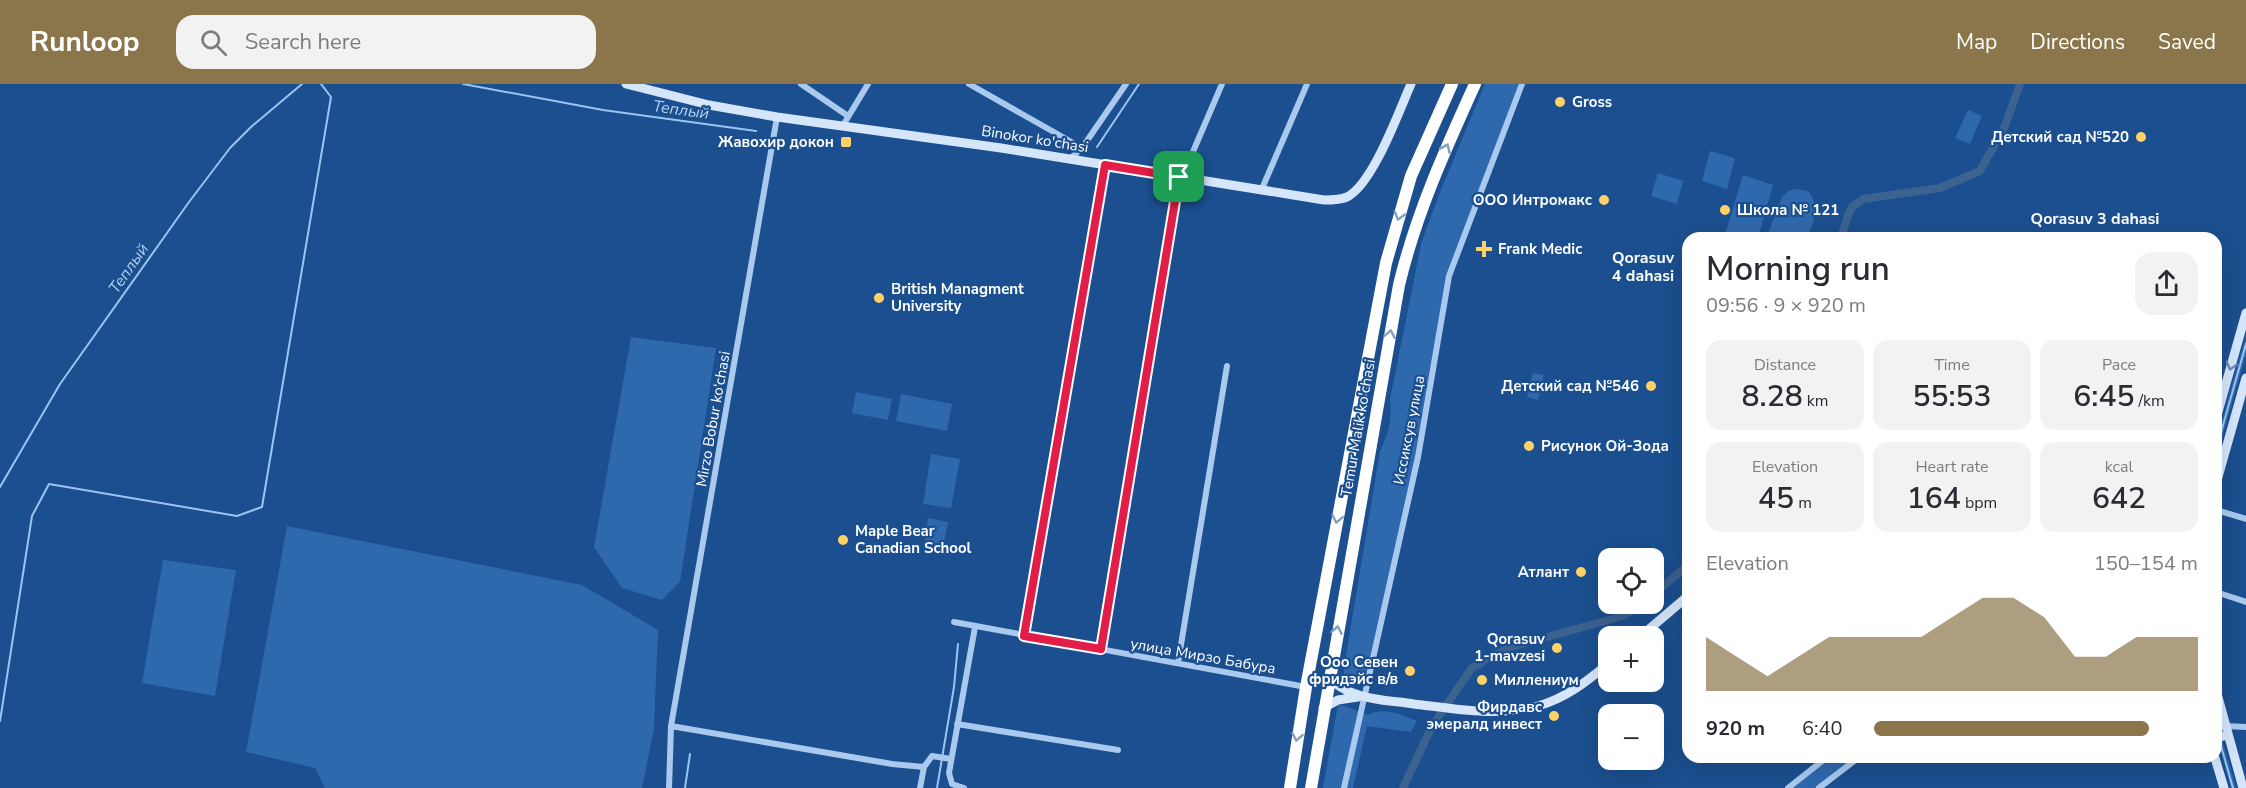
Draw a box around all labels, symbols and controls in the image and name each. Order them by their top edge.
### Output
search box [176,15,596,69]
text: Runloop [30,23,140,61]
icon: search [197,26,230,59]
text: Search here [245,27,361,57]
text: Map [1956,28,1997,56]
text: Directions [2030,28,2125,56]
text: Saved [2158,28,2216,56]
place label: Gross [1572,92,1612,112]
water label: Теплый [651,95,710,125]
marker: Gross [1553,95,1567,109]
street label: Binokor ko'chasi [980,121,1090,157]
place label: Детский сад №520 [1991,127,2129,147]
marker: Детский сад №520 [2134,130,2148,144]
place label: Жавохир докон [718,132,834,152]
marker: Жавохир докон [839,135,853,149]
one-way arrow [1439,144,1451,155]
pin [1153,151,1204,202]
icon: arrive [1162,160,1195,193]
place label: ООО Интромакс [1473,190,1592,210]
marker: ООО Интромакс [1597,193,1611,207]
place label: Школа № 121 [1737,200,1839,220]
marker: Школа № 121 [1718,203,1732,217]
district label: Qorasuv 3 dahasi [2031,208,2159,230]
one-way arrow [1394,210,1406,221]
water label: Теплый [104,239,154,298]
place label: Frank Medic [1498,239,1582,259]
marker: Frank Medic [1475,240,1493,258]
district label: Qorasuv 4 dahasi [1612,247,1675,287]
text: Morning run [1706,247,1890,292]
button: share [2135,252,2198,315]
place label: British Managment University [891,279,1024,316]
marker: British Managment University [872,291,886,305]
text: 09:56 · 9 × 920 m [1706,292,1866,319]
one-way arrow [1383,330,1395,339]
street label: Mirzo Bobur ko‘chasi [691,350,735,488]
text: Distance [1754,354,1816,376]
text: Time [1934,354,1970,376]
text: Pace [2102,354,2136,376]
street label: Temur Malik ko'chasi [1336,358,1380,498]
one-way arrow [2226,360,2238,371]
street label: Иссиксув улица [1389,374,1429,486]
place label: Детский сад №546 [1501,376,1639,396]
text: 8.28 [1742,376,1803,417]
text: 55:53 [1912,376,1992,417]
text: 6:45 [2073,376,2134,417]
marker: Детский сад №546 [1644,379,1658,393]
text: km [1803,390,1828,412]
text: /km [2134,390,2165,412]
place label: Рисунок Ой-Зода [1541,436,1669,456]
marker: Рисунок Ой-Зода [1522,439,1536,453]
text: Elevation [1752,456,1818,478]
text: Heart rate [1915,456,1989,478]
text: kcal [2105,456,2133,478]
text: 45 [1758,478,1794,519]
text: 164 [1907,478,1961,519]
text: 642 [2092,478,2146,519]
text: m [1794,492,1812,514]
text: bpm [1961,492,1997,514]
one-way arrow [1332,515,1344,524]
place label: Maple Bear Canadian School [855,521,972,558]
marker: Maple Bear Canadian School [836,533,850,547]
map controls [1598,548,1664,770]
button: locate [1598,548,1664,614]
text: Elevation [1706,550,1789,577]
text: 150–154 m [2094,550,2198,577]
place label: Атлант [1518,562,1569,582]
marker: Атлант [1574,565,1588,579]
one-way arrow [1330,625,1343,635]
button: + [1598,626,1664,692]
place label: Qorasuv 1-mavzesi [1474,629,1545,666]
street label: улица Мирзо Бабура [1129,633,1277,679]
marker: Qorasuv 1-mavzesi [1550,641,1564,655]
place label: Ооо Севен фридэйс в/в [1309,652,1398,689]
marker: Ооо Севен фридэйс в/в [1403,664,1417,678]
place label: Миллениум [1494,670,1579,690]
marker: Миллениум [1475,673,1489,687]
place label: Фирдавс эмералд инвест [1426,697,1542,734]
button: − [1598,704,1664,770]
marker: Фирдавс эмералд инвест [1547,709,1561,723]
text: 920 m [1706,715,1765,742]
text: 6:40 [1802,715,1843,742]
one-way arrow [1292,733,1304,742]

